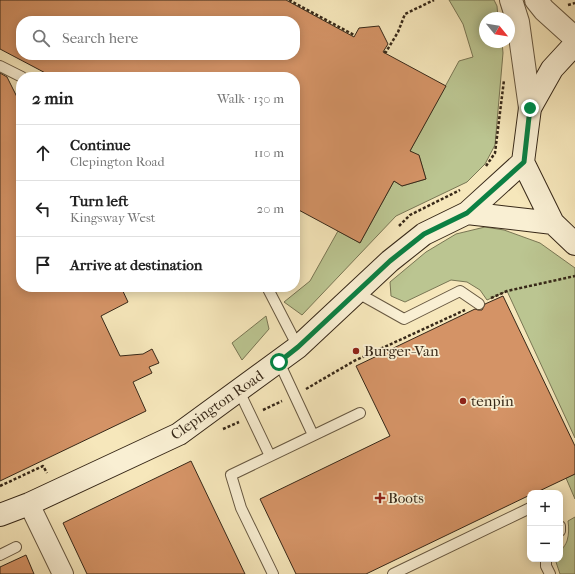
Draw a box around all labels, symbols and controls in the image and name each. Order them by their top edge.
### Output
north arrow [479,12,515,48]
search box [16,16,300,60]
icon: search [30,27,52,49]
text: Search here [62,29,138,47]
text: 2 min [32,88,73,108]
text: Walk · 130 m [217,91,284,106]
route end [521,99,539,117]
text: Continue [70,136,130,154]
icon: ahead [32,142,54,164]
text: 110 m [254,145,284,160]
text: Clepington Road [70,154,165,169]
text: Turn left [70,192,128,210]
icon: left [32,198,54,220]
text: 20 m [257,201,284,216]
text: Kingsway West [70,210,155,225]
icon: arrive [32,254,54,276]
text: Arrive at destination [70,256,202,274]
place label: Burger-Van [364,342,439,360]
marker: Burger-Van [351,346,361,356]
route start [270,353,288,371]
street label: Clepington Road [167,366,268,444]
place label: tenpin [471,392,514,410]
marker: tenpin [458,396,468,406]
place label: Boots [388,489,424,507]
map controls [527,490,563,562]
button: + [527,490,563,526]
marker: Boots [375,493,385,503]
button: − [527,526,563,562]

